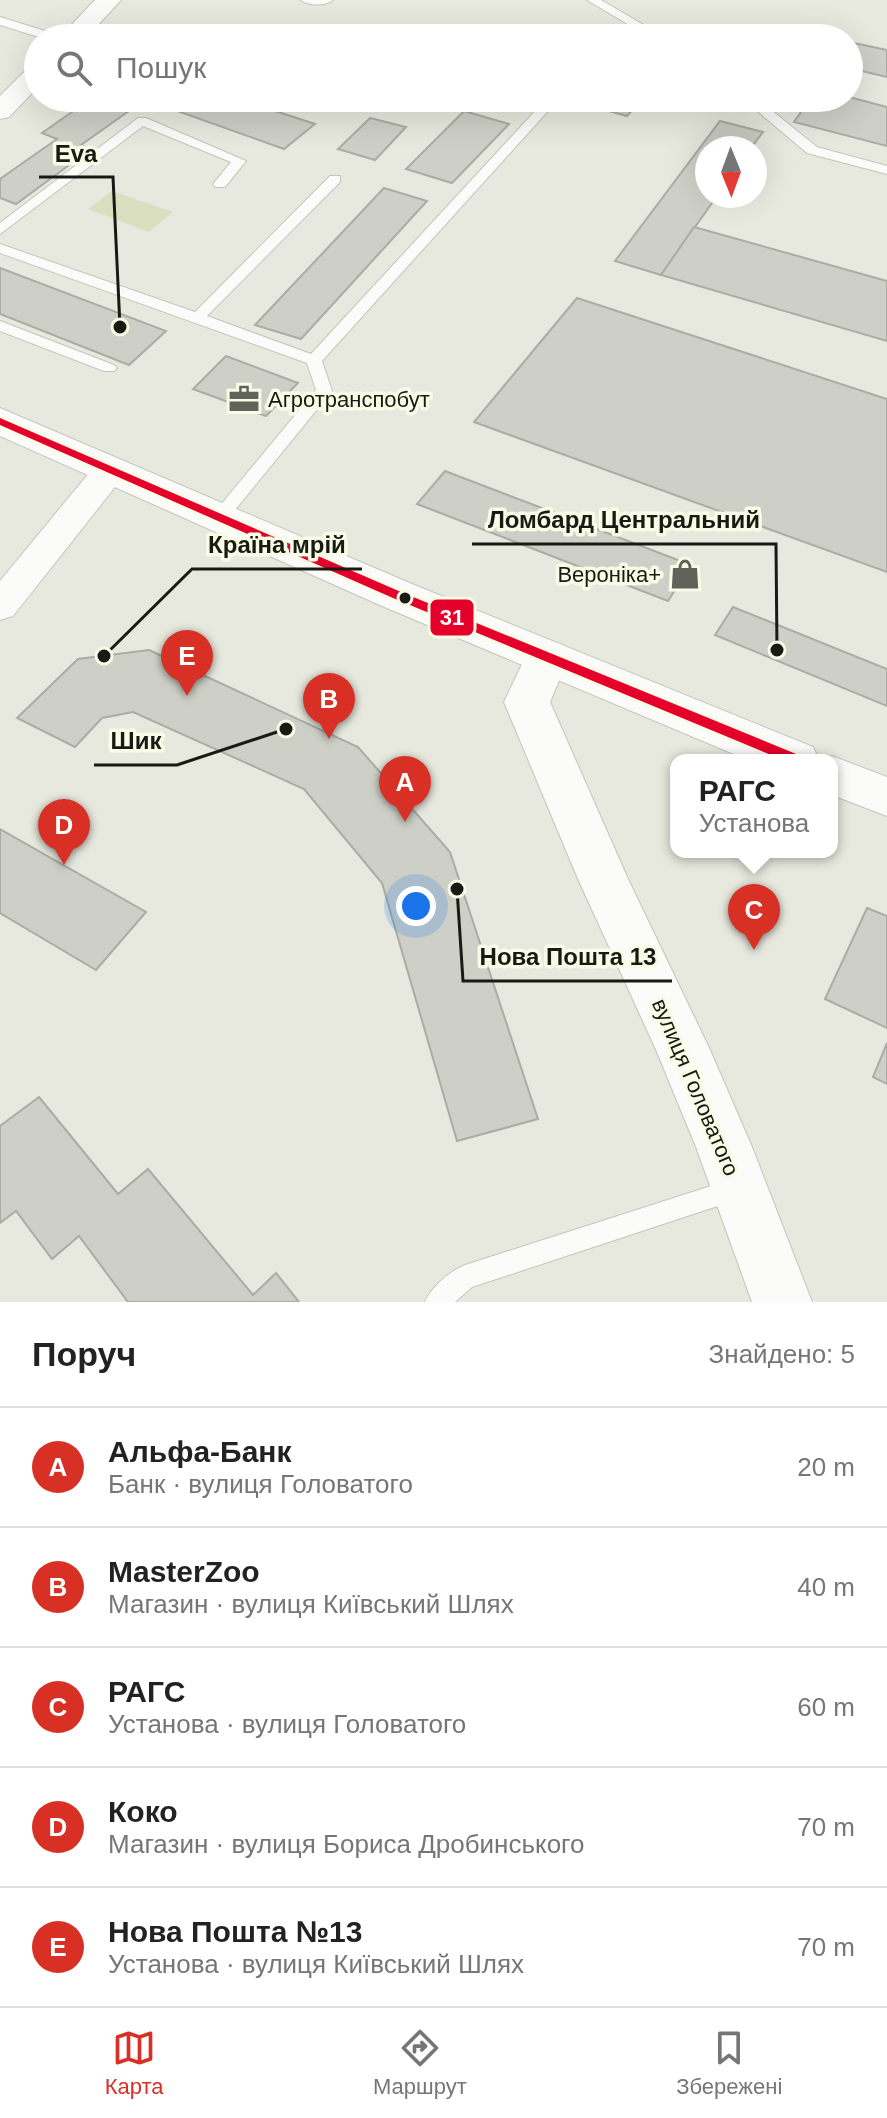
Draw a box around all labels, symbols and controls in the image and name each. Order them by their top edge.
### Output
search box [24,24,863,112]
icon: search [52,46,96,90]
text: Пошук [116,51,206,84]
callout: Eva [39,129,113,177]
north arrow [695,136,767,208]
text: Eva [55,140,98,167]
office icon: Агротранспобут [227,382,261,416]
place label: Агротранспобут [268,387,430,412]
callout: Ломбард Центральний [472,496,776,544]
text: Ломбард Центральний [488,506,760,533]
callout: Країна мрій [192,521,362,569]
text: Країна мрій [208,531,346,558]
shop icon: Вероніка+ [668,557,702,591]
place label: Вероніка+ [557,562,661,587]
unlabelled marker [397,590,413,606]
line badge: 31 [429,598,475,637]
text: 31 [440,605,464,630]
pin: E [161,630,213,696]
pin: B [303,673,355,739]
callout: Шик [94,717,177,765]
text: Шик [111,727,162,754]
popup [670,754,838,858]
pin: A [379,756,431,822]
text: РАГС [699,774,776,807]
pin: D [38,799,90,865]
text: Установа [699,808,809,838]
pin: C [728,884,780,950]
your location [396,886,436,926]
callout: Нова Пошта 13 [463,933,672,981]
text: Нова Пошта 13 [480,943,656,970]
street label: вулиця Головатого [647,995,744,1180]
text: Поруч [32,1335,136,1373]
text: Знайдено: 5 [709,1339,855,1369]
text: Альфа-Банк [108,1435,291,1468]
text: A [49,1452,67,1482]
text: 20 m [797,1452,855,1482]
text: Банк · вулиця Головатого [108,1469,413,1499]
text: MasterZoo [108,1555,260,1588]
text: B [49,1572,67,1602]
text: 40 m [797,1572,855,1602]
text: Магазин · вулиця Київський Шлях [108,1589,514,1619]
text: РАГС [108,1675,185,1708]
text: C [49,1692,67,1722]
text: 60 m [797,1692,855,1722]
text: Установа · вулиця Головатого [108,1709,466,1739]
text: Коко [108,1795,178,1828]
text: D [49,1812,67,1842]
text: 70 m [797,1812,855,1842]
text: Магазин · вулиця Бориса Дробинського [108,1829,585,1859]
text: Нова Пошта №13 [108,1915,362,1948]
text: E [49,1932,67,1962]
text: 70 m [797,1932,855,1962]
text: Установа · вулиця Київський Шлях [108,1949,524,1979]
tab: Карта [105,2026,164,2100]
tab: Маршрут [373,2026,467,2100]
tab: Збережені [676,2026,782,2100]

